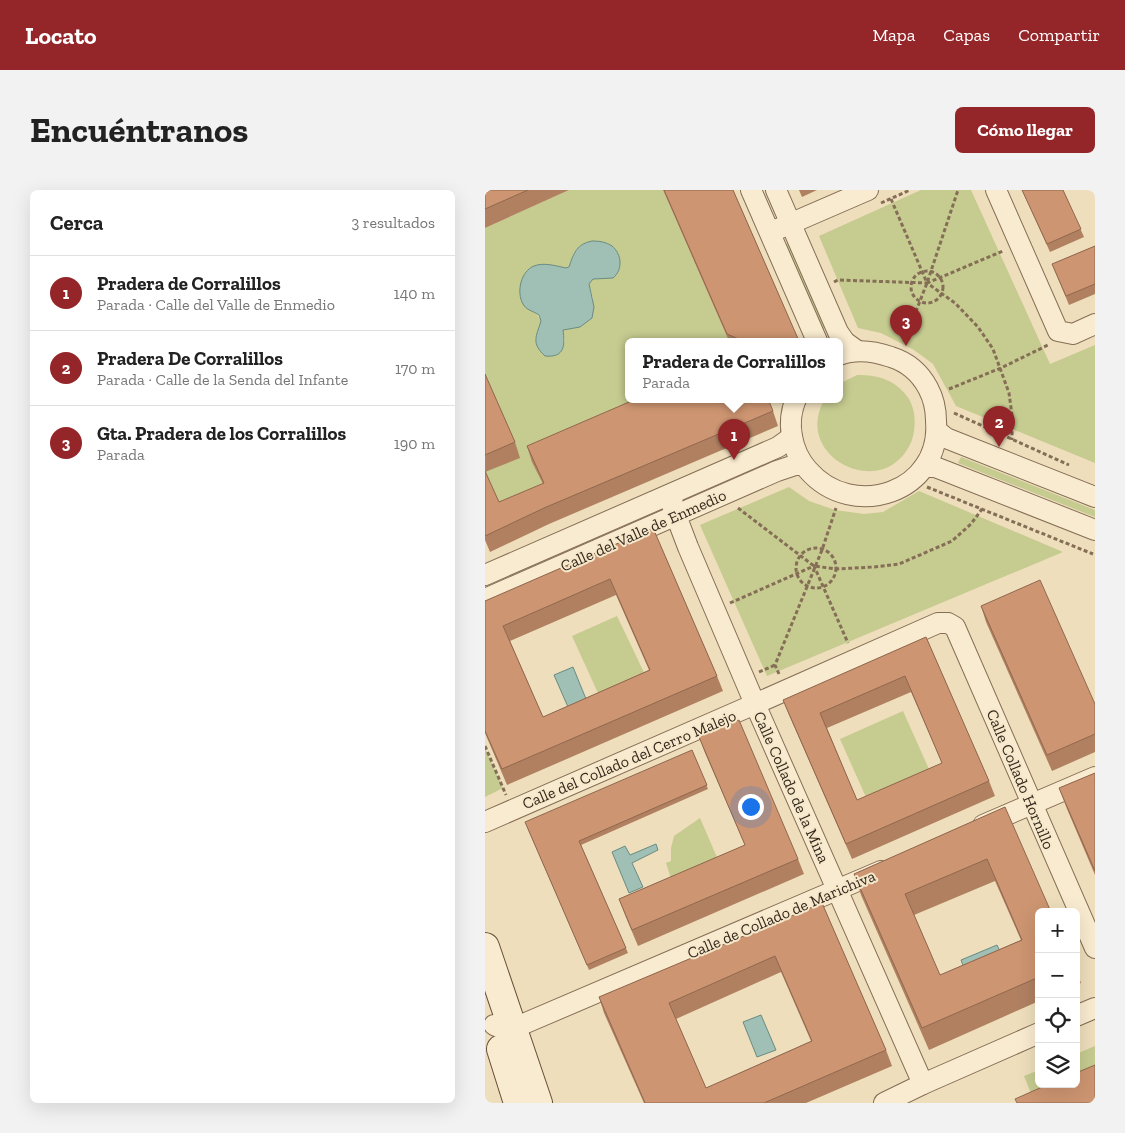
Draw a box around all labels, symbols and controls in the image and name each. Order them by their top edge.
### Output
text: Locato [25,21,97,50]
text: Mapa [872,24,915,46]
text: Capas [943,24,990,46]
text: Compartir [1018,24,1100,46]
button: Cómo llegar [955,107,1095,153]
text: Encuéntranos [30,109,248,151]
text: Cerca [50,210,103,235]
text: 3 resultados [351,213,435,232]
text: Pradera de Corralillos [97,272,281,295]
text: 1 [63,284,69,303]
text: 140 m [394,284,435,303]
text: Parada · Calle del Valle de Enmedio [97,295,335,314]
pin: 3 [890,305,922,346]
popup [625,338,843,403]
text: Pradera De Corralillos [97,347,283,370]
text: Pradera de Corralillos [642,350,826,373]
text: 2 [62,359,70,378]
text: 170 m [395,359,435,378]
text: Parada · Calle de la Senda del Infante [97,370,348,389]
text: Parada [642,373,690,392]
pin: 2 [983,406,1015,447]
pin: 1 [718,419,750,460]
text: Gta. Pradera de los Corralillos [97,422,346,445]
text: 3 [62,434,70,453]
text: 190 m [394,434,435,453]
text: Parada [97,445,145,464]
street label: Calle del Valle de Enmedio [557,485,729,576]
street label: Calle del Collado del Cerro Malejo [519,706,739,813]
street label: Calle Collado Hornillo [982,706,1059,852]
street label: Calle Collado de la Mina [749,708,834,866]
your location [738,794,764,820]
street label: Calle de Collado de Marichiva [684,866,878,963]
map controls [1035,908,1080,1088]
button: + [1035,908,1080,953]
button: − [1035,953,1080,998]
button: locate [1035,998,1080,1043]
button: layers [1035,1043,1080,1088]

